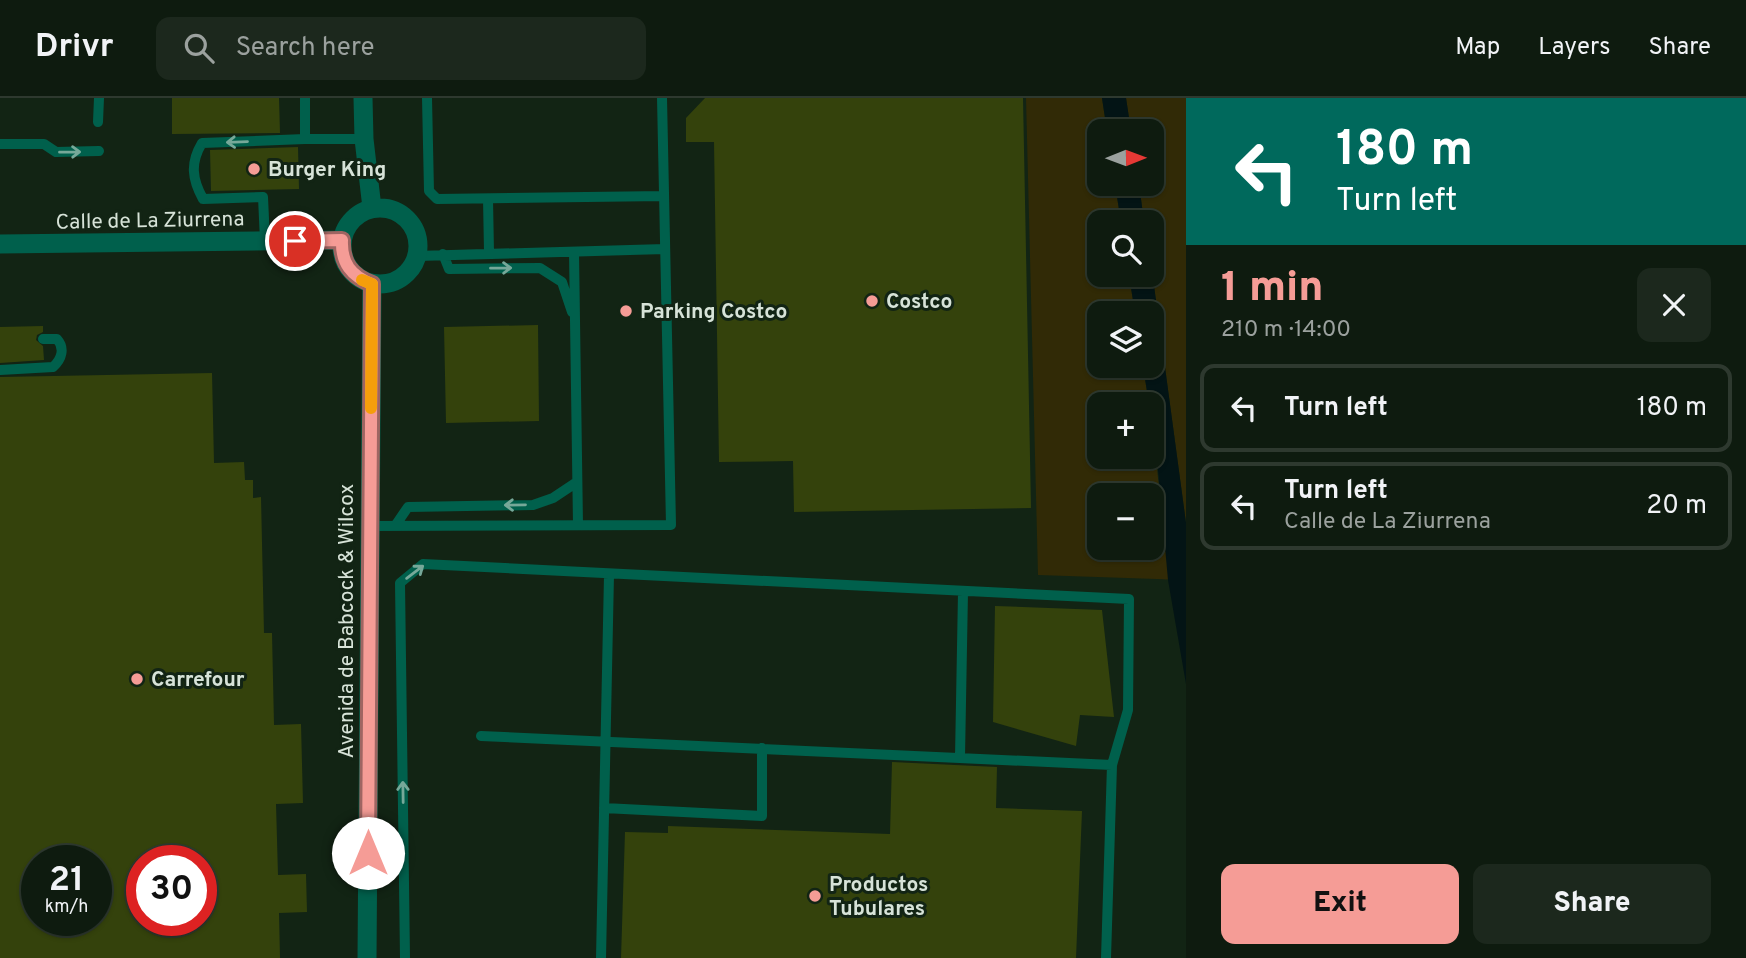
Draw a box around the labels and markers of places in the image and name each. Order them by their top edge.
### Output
place label: Burger King [268,157,386,184]
marker: Burger King [246,161,262,177]
pin [265,211,325,271]
place label: Costco [886,289,952,316]
marker: Costco [864,293,880,309]
place label: Parking Costco [640,299,787,326]
marker: Parking Costco [618,303,634,319]
place label: Carrefour [151,667,245,694]
marker: Carrefour [129,671,145,687]
place label: Productos Tubulares [829,872,928,923]
marker: Productos Tubulares [807,888,823,904]

